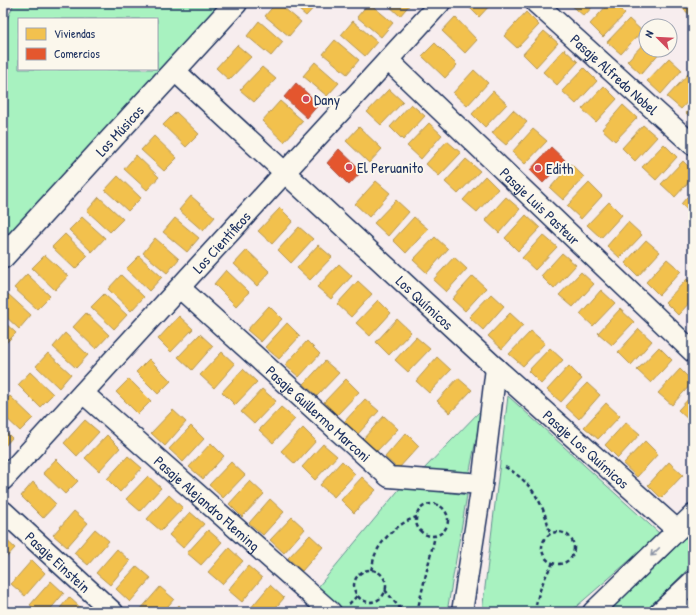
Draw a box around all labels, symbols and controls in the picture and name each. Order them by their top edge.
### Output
legend [18,18,158,70]
north arrow [638,18,678,58]
text: Viviendas [54,25,96,42]
street label: Pasaje Alfredo Nobel [567,30,663,118]
text: Comercios [54,45,100,62]
place label: Dany [314,89,340,110]
marker: Dany [301,94,311,104]
street label: Los Músicos [90,100,148,160]
place label: El Peruanito [357,157,423,178]
place label: Edith [546,158,573,179]
marker: El Peruanito [344,162,354,172]
street label: Pasaje Luis Pasteur [496,162,585,250]
marker: Edith [533,163,543,173]
street label: Los Científicos [187,206,255,277]
street label: Los Químicos [392,270,458,334]
street label: Pasaje Guillermo Marconi [262,360,376,466]
street label: Pasaje Los Químicos [539,405,634,493]
street label: Pasaje Alejandro Fleming [150,450,265,556]
street label: Pasaje Einstein [21,526,96,597]
one-way arrow [650,547,660,557]

